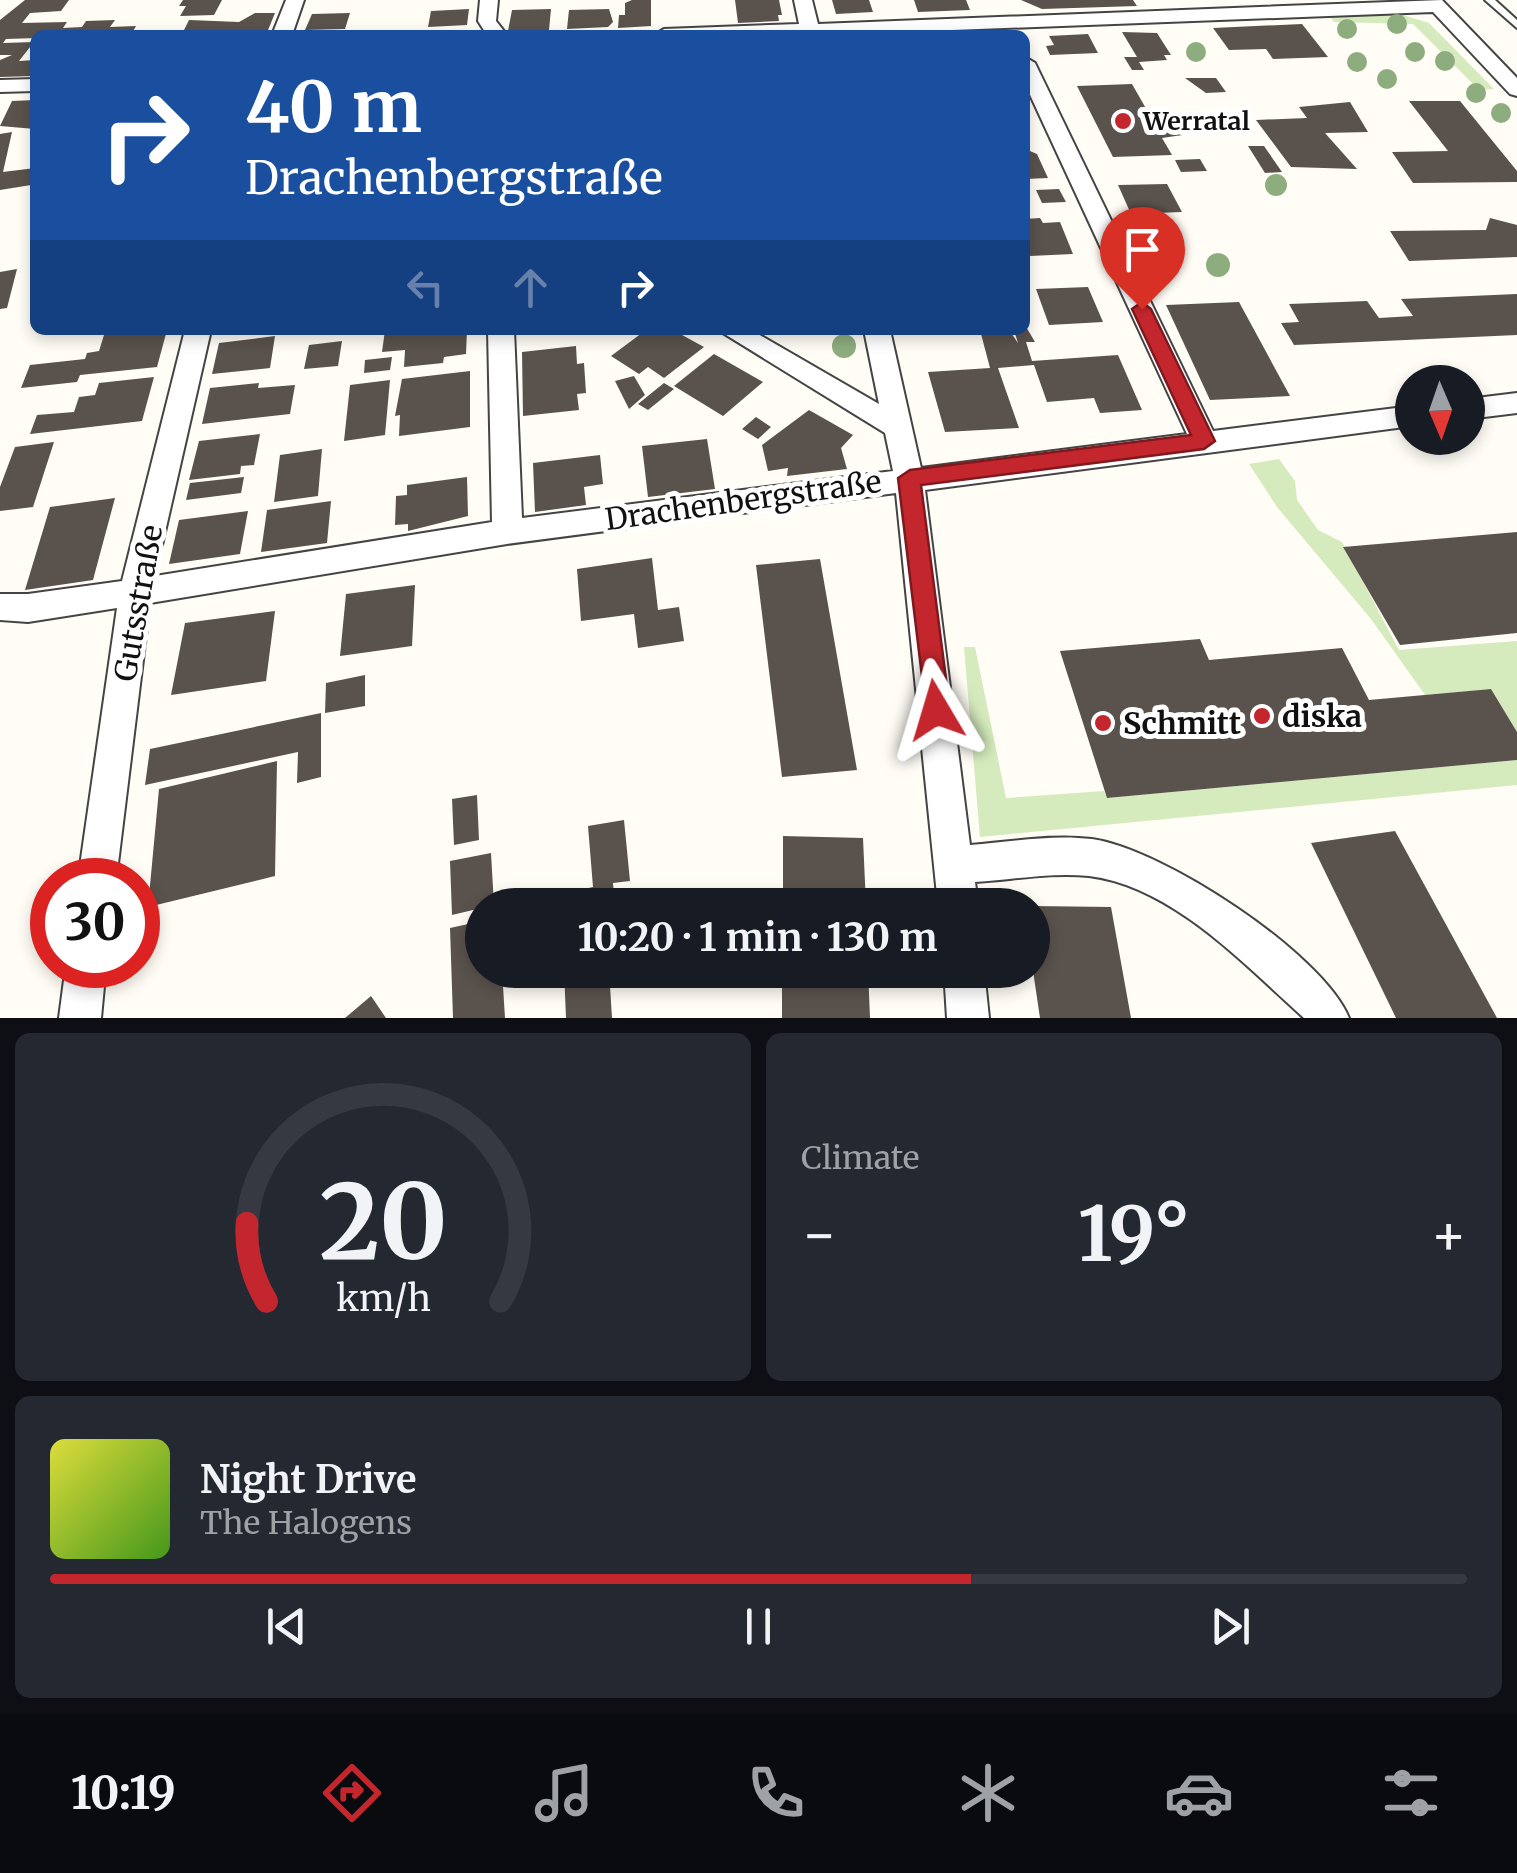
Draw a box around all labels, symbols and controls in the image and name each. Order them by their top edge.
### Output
text: 40 m [245,63,422,151]
icon: right [80,70,210,200]
place label: Werratal [1142,105,1250,137]
marker: Werratal [1112,110,1134,132]
text: Drachenbergstraße [245,150,663,206]
pin [1100,207,1185,310]
icon: arrive [1115,222,1170,277]
icon: left [398,260,453,315]
icon: ahead [503,260,558,315]
icon: right [608,260,663,315]
north arrow [1395,365,1485,455]
map controls [1395,365,1485,455]
street label: Drachenbergstraße [602,462,884,538]
street label: Gutsstraße [106,522,170,684]
position arrow [884,658,988,762]
place label: diska [1282,697,1362,735]
place label: Schmitt [1123,704,1241,742]
marker: diska [1251,705,1273,727]
marker: Schmitt [1092,712,1114,734]
speed limit sign: 30 [30,858,160,988]
text: 10:20 · 1 min · 130 m [578,914,937,961]
text: Climate [801,1138,919,1178]
text: 20 [319,1157,447,1287]
text: 19° [1078,1187,1190,1281]
text: − [801,1200,838,1269]
text: + [1430,1200,1467,1269]
text: km/h [336,1276,430,1321]
text: Night Drive [200,1456,417,1503]
text: The Halogens [200,1503,412,1543]
icon: previous [259,1599,314,1654]
icon: pause [731,1599,786,1654]
icon: next [1203,1599,1258,1654]
icon: directions [317,1758,387,1828]
icon: music [529,1758,599,1828]
icon: phone [741,1758,811,1828]
icon: climate [953,1758,1023,1828]
icon: car [1164,1758,1234,1828]
icon: filters [1376,1758,1446,1828]
text: 10:19 [71,1765,176,1821]

